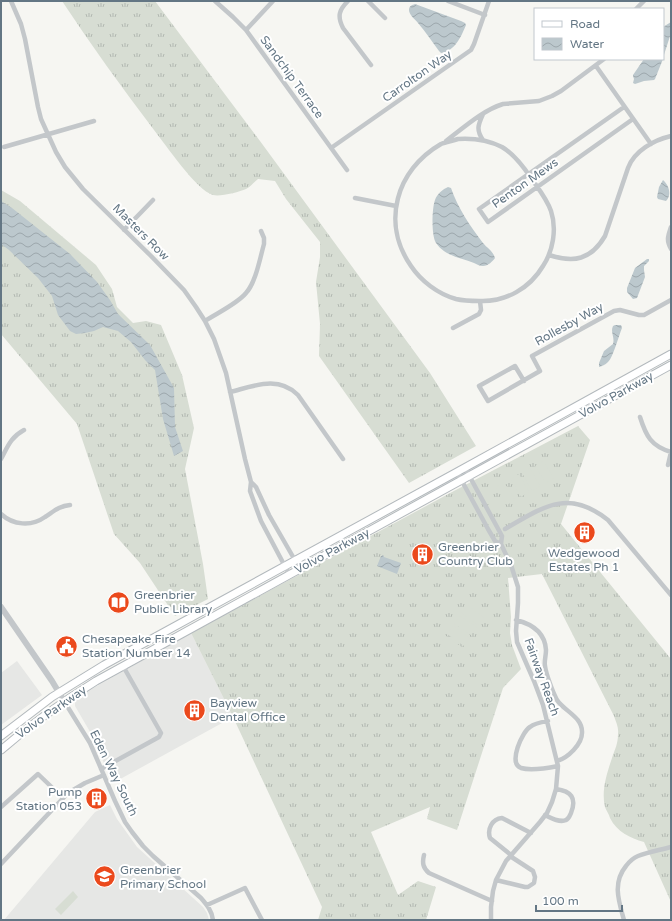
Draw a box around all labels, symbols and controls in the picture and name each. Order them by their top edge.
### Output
legend [534,8,664,60]
text: Road [570,17,600,31]
street label: Sandchip Terrace [257,33,327,121]
text: Water [570,37,605,51]
street label: Carrolton Way [380,47,455,105]
street label: Penton Mews [489,155,561,211]
street label: Masters Row [110,201,172,263]
street label: Rollesby Way [532,299,606,349]
street label: Volvo Parkway [576,369,656,421]
building icon: Wedgewood Estates Ph 1 [571,519,597,545]
street label: Volvo Parkway [292,525,372,577]
place label: Greenbrier Country Club [438,540,513,568]
building icon: Greenbrier Country Club [410,541,436,567]
place label: Wedgewood Estates Ph 1 [548,546,620,574]
place label: Greenbrier Public Library [134,588,213,616]
library icon: Greenbrier Public Library [105,589,131,615]
place label: Chesapeake Fire Station Number 14 [82,632,191,660]
public building icon: Chesapeake Fire Station Number 14 [54,633,80,659]
street label: Fairway Reach [521,636,563,718]
street label: Volvo Parkway [13,682,89,741]
place label: Bayview Dental Office [210,696,286,724]
building icon: Bayview Dental Office [181,697,207,723]
street label: Eden Way South [87,728,141,818]
place label: Pump Station 053 [16,785,82,813]
building icon: Pump Station 053 [84,786,110,812]
place label: Greenbrier Primary School [120,863,206,891]
school or university icon: Greenbrier Primary School [92,864,118,890]
scale bar [536,887,622,913]
text: 100 m [542,894,579,908]

